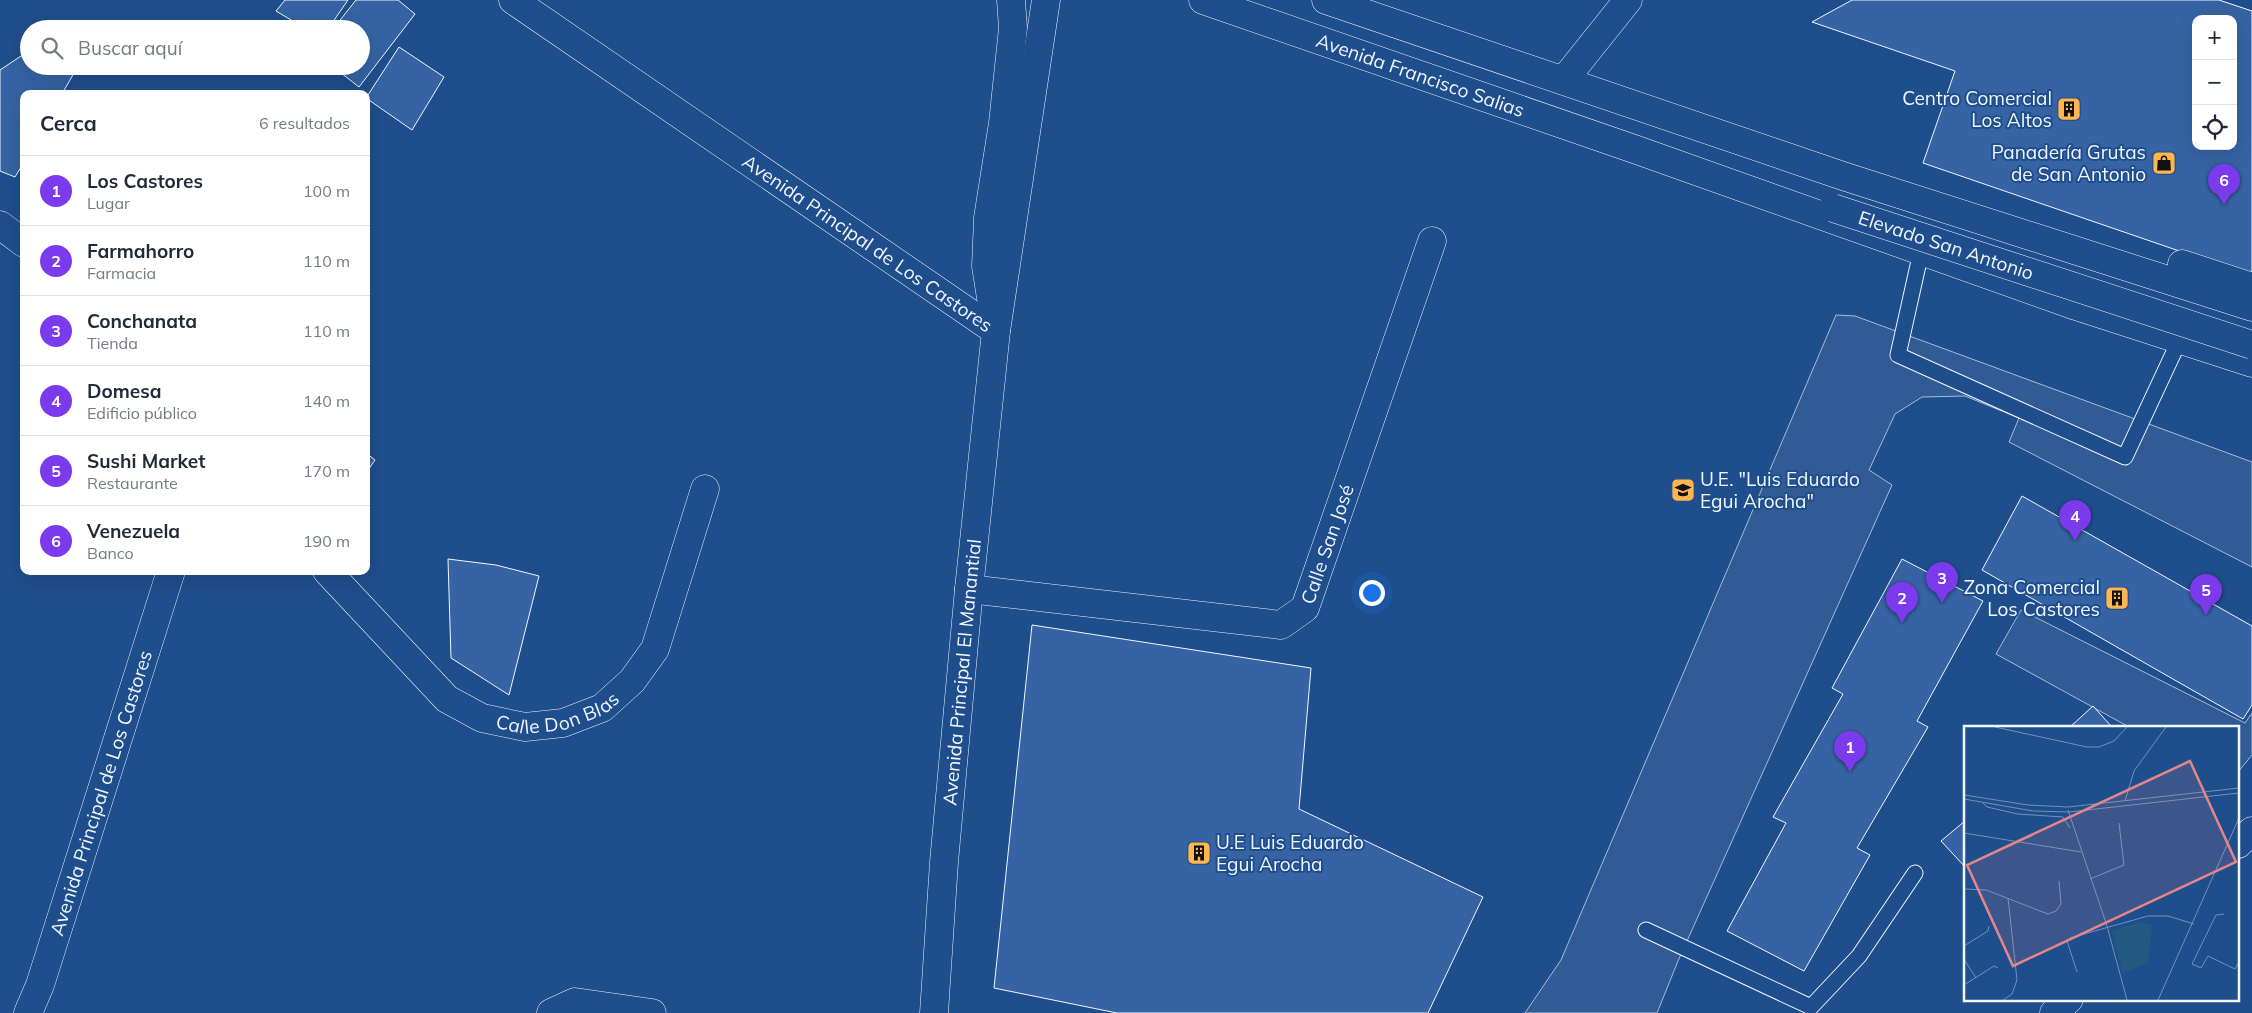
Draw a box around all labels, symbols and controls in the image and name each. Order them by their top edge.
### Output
map controls [2192,15,2237,150]
button: + [2192,15,2237,60]
search box [20,20,370,75]
street label: Avenida Francisco Salias [1313,28,1528,122]
icon: search [38,34,66,62]
text: Buscar aquí [78,36,182,60]
button: − [2192,60,2237,105]
place label: Centro Comercial Los Altos [1902,86,2052,132]
building icon: Centro Comercial Los Altos [2056,96,2082,122]
button: locate [2192,105,2237,150]
text: Cerca [40,110,97,136]
text: 6 resultados [259,113,350,133]
place label: Panadería Grutas de San Antonio [1991,140,2146,186]
street label: Avenida Principal de Los Castores [738,149,997,337]
shop icon: Panadería Grutas de San Antonio [2151,150,2177,176]
pin: 6 [2208,164,2240,205]
text: Los Castores [87,169,203,193]
text: 1 [51,181,61,201]
text: 100 m [303,181,350,201]
text: Lugar [87,193,130,213]
street label: Elevado San Antonio [1855,205,2037,285]
text: Farmahorro [87,239,194,263]
text: 2 [51,251,61,271]
text: 110 m [303,251,350,271]
text: Farmacia [87,263,156,283]
text: Conchanata [87,309,197,333]
text: 3 [51,321,61,341]
text: 110 m [303,321,350,341]
text: Tienda [87,333,138,353]
text: Domesa [87,379,162,403]
text: 4 [51,391,61,411]
text: 140 m [303,391,350,411]
text: Edificio público [87,403,197,423]
text: Sushi Market [87,449,205,473]
text: 5 [51,461,61,481]
text: 170 m [303,461,350,481]
place label: U.E. "Luis Eduardo Egui Arocha" [1700,467,1860,513]
text: Restaurante [87,473,178,493]
school or university icon: U.E. "Luis Eduardo Egui Arocha" [1670,477,1696,503]
street label: Calle San José [1295,481,1359,607]
pin: 4 [2059,500,2091,541]
text: Venezuela [87,519,180,543]
text: 6 [51,531,61,551]
text: 190 m [303,531,350,551]
street label: Avenida Principal El Manantial [937,538,986,806]
text: Banco [87,543,134,563]
pin: 3 [1926,562,1958,603]
pin: 5 [2190,574,2222,615]
place label: Zona Comercial Los Castores [1964,575,2100,621]
your location [1359,580,1385,606]
pin: 2 [1886,582,1918,623]
building icon: Zona Comercial Los Castores [2104,585,2130,611]
street label: Avenida Principal de Los Castores [44,647,157,938]
street label: Calle Don Blas [494,687,624,739]
inset map [1964,726,2240,1000]
pin: 1 [1834,731,1866,772]
place label: U.E Luis Eduardo Egui Arocha [1216,830,1364,876]
building icon: U.E Luis Eduardo Egui Arocha [1186,840,1212,866]

